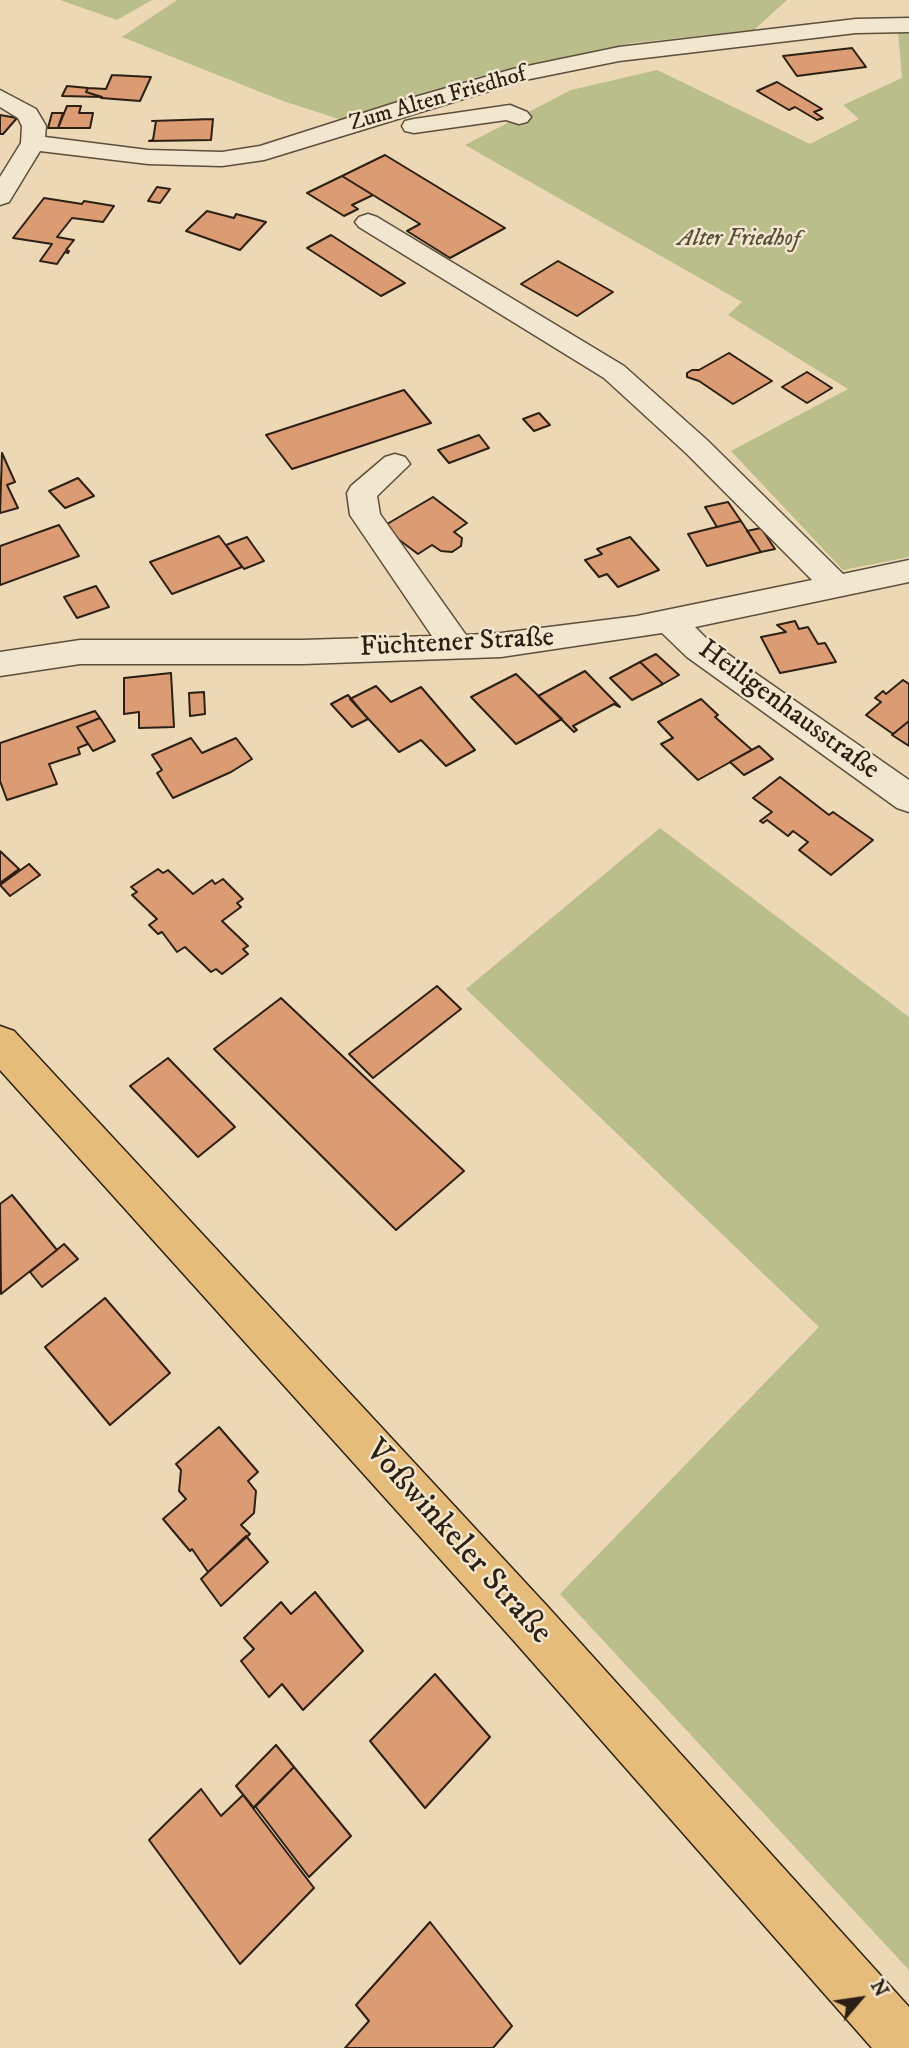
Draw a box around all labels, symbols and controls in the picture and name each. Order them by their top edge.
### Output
street label: Zum Alten Friedhof [347,62,529,138]
park label: Alter Friedhof [678,226,800,254]
street label: Füchtener Straße [359,622,555,666]
street label: Heiligenhausstraße [691,634,885,788]
street label: Voßwinkeler Straße [355,1433,559,1653]
north arrow [825,1964,895,2034]
text: N [865,1976,893,2001]

